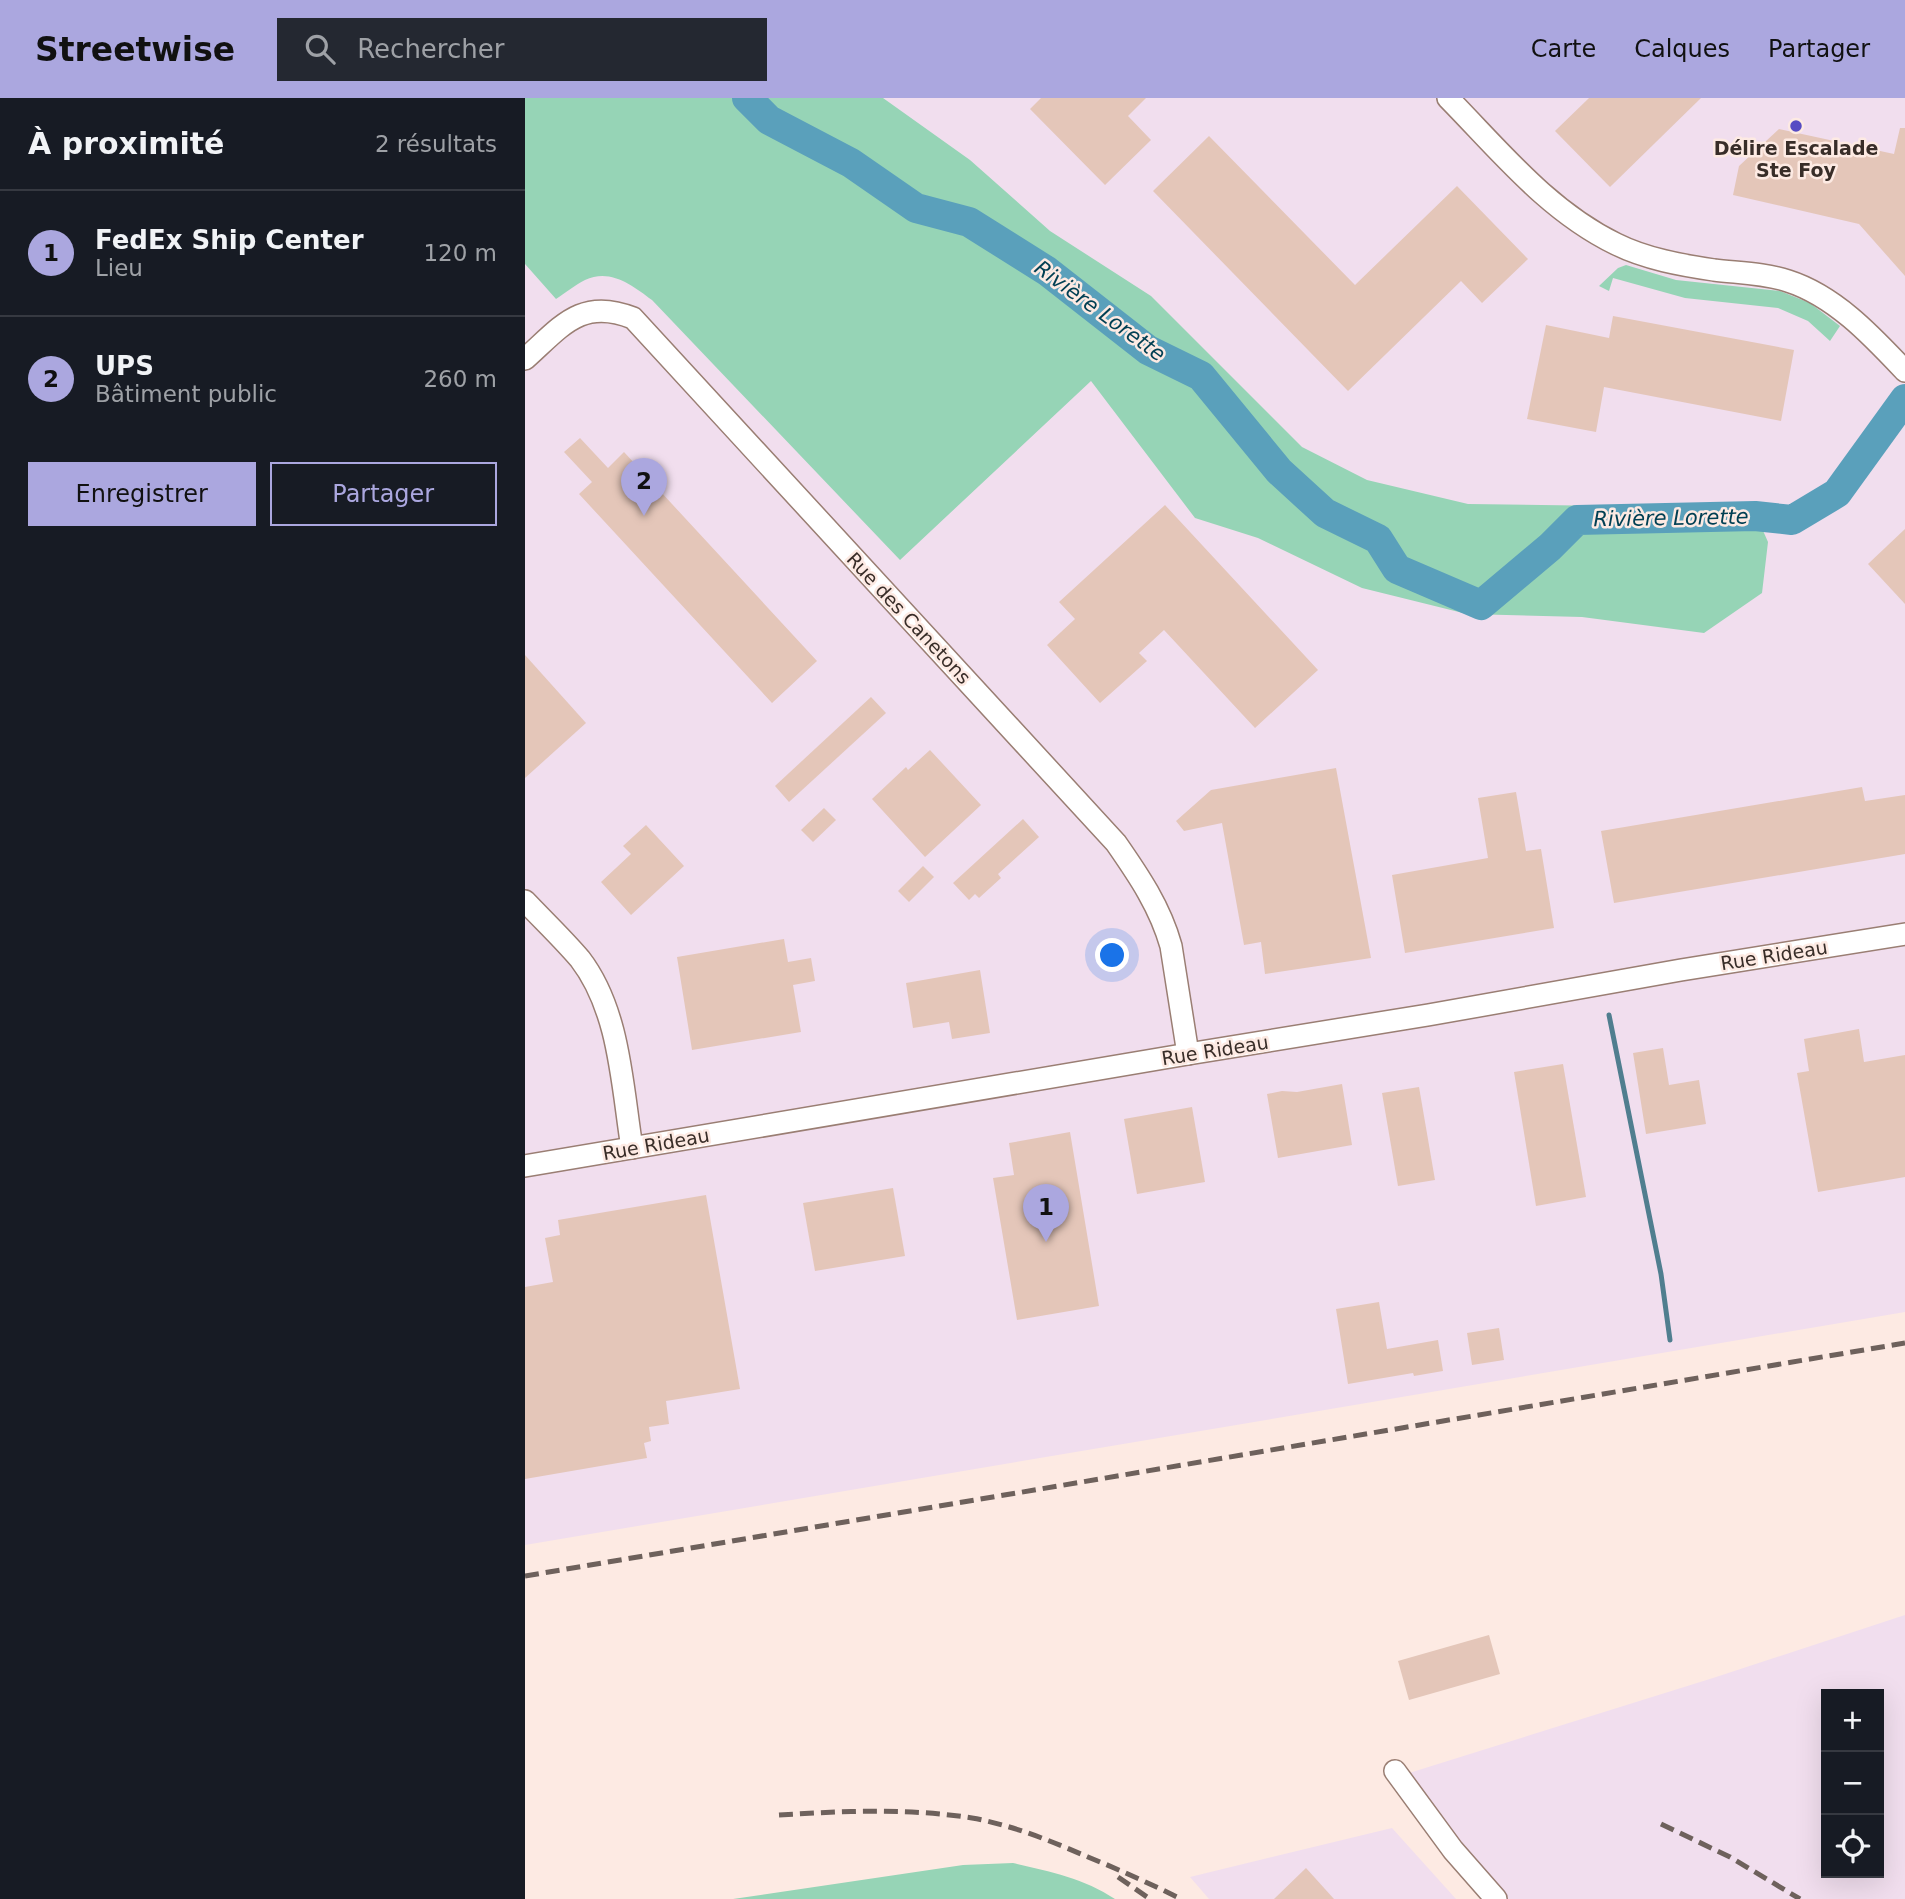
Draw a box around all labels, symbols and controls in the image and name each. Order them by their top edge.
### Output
search box [277,18,767,81]
text: Streetwise [35,30,235,69]
icon: search [301,30,339,68]
text: Rechercher [357,34,504,64]
text: Carte [1531,35,1596,63]
text: Calques [1634,35,1730,63]
text: Partager [1768,35,1870,63]
marker: Délire Escalade Ste Foy [1788,118,1804,134]
text: À proximité [28,126,224,161]
text: 2 résultats [375,131,497,157]
place label: Délire Escalade Ste Foy [1714,137,1878,181]
text: FedEx Ship Center [95,225,363,255]
text: 1 [43,240,59,266]
text: 120 m [423,240,497,266]
text: Lieu [95,255,143,281]
water label: Rivière Lorette [1030,256,1170,366]
text: UPS [95,351,154,381]
text: 2 [43,366,59,392]
text: 260 m [423,366,497,392]
text: Bâtiment public [95,381,277,407]
pin: 2 [621,458,667,516]
button: Enregistrer [28,462,256,526]
button: Partager [270,462,497,526]
water label: Rivière Lorette [1593,505,1749,531]
street label: Rue des Canetons [842,548,976,688]
street label: Rue Rideau [1719,936,1829,974]
your location [1095,938,1129,972]
street label: Rue Rideau [1160,1031,1270,1069]
street label: Rue Rideau [601,1124,711,1164]
pin: 1 [1023,1184,1069,1242]
map controls [1821,1689,1884,1878]
button: + [1821,1689,1884,1752]
button: − [1821,1752,1884,1815]
button: locate [1821,1815,1884,1878]

